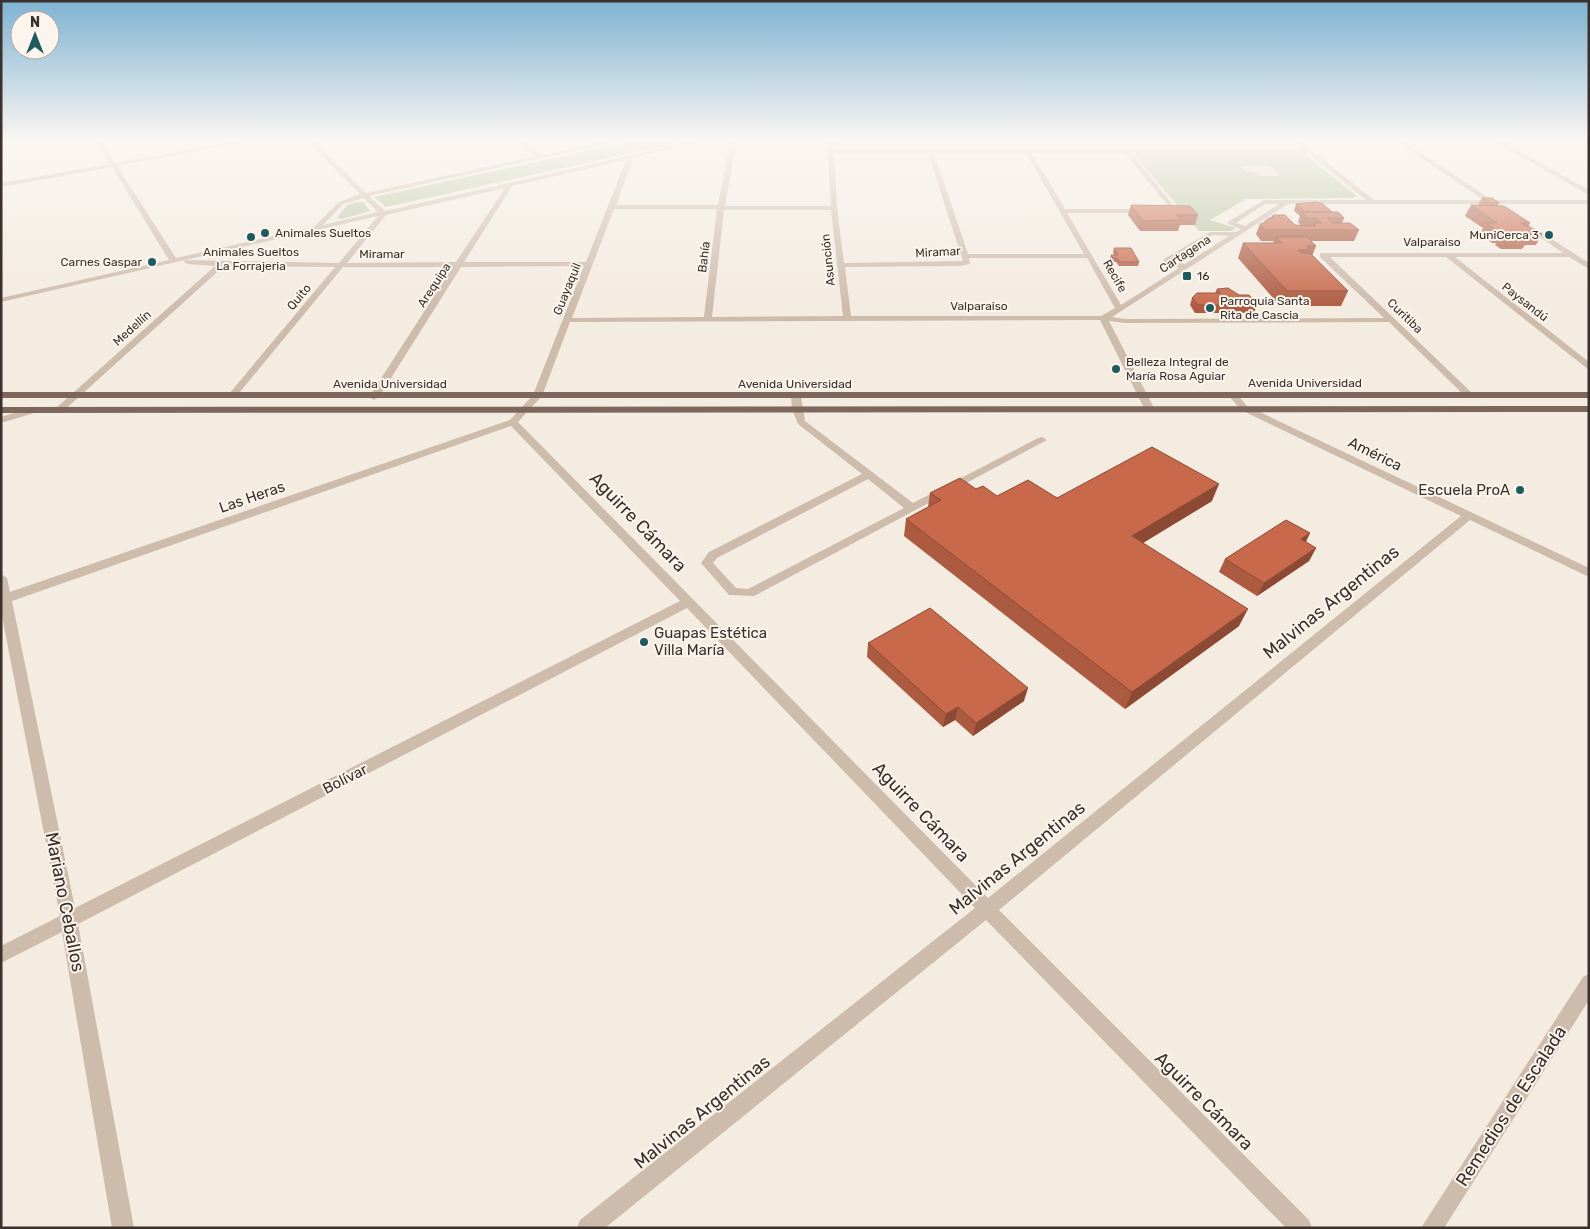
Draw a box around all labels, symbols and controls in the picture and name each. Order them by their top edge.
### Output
north arrow [10,10,60,60]
text: N [30,14,40,31]
place label: Animales Sueltos [275,226,371,240]
marker: Animales Sueltos [259,227,271,239]
place label: MuniCerca 3 [1470,228,1539,242]
marker: MuniCerca 3 [1543,229,1555,241]
marker: Animales Sueltos La Forrajeria [245,231,257,243]
street label: Cartagena [1157,232,1213,276]
street label: Asunción [818,233,838,287]
street label: Valparaiso [1403,235,1461,249]
street label: Bahía [695,241,713,273]
street label: Miramar [915,244,961,260]
place label: Animales Sueltos La Forrajeria [203,245,299,273]
street label: Miramar [359,247,405,261]
place label: Carnes Gaspar [61,255,142,269]
marker: Carnes Gaspar [146,256,158,268]
street label: Recife [1100,257,1130,295]
street label: Arequipa [414,260,454,310]
street label: Guayaquil [550,261,584,317]
place label: 16 [1197,269,1209,283]
marker: 16 [1181,270,1193,282]
street label: Paysandú [1499,280,1551,324]
street label: Quito [284,281,314,313]
place label: Parroquia Santa Rita de Cascia [1220,294,1310,322]
street label: Curitiba [1384,296,1426,336]
street label: Valparaiso [950,299,1008,313]
marker: Parroquia Santa Rita de Cascia [1204,302,1216,314]
street label: Medellín [110,307,154,349]
place label: Belleza Integral de María Rosa Aguiar [1126,355,1229,383]
marker: Belleza Integral de María Rosa Aguiar [1110,363,1122,375]
street label: Avenida Universidad [1248,376,1362,390]
street label: Avenida Universidad [333,377,447,391]
street label: Avenida Universidad [738,377,852,391]
street label: América [1345,433,1405,475]
street label: Aguirre Cámara [585,467,691,577]
street label: Las Heras [217,477,288,517]
place label: Escuela ProA [1418,481,1510,499]
marker: Escuela ProA [1514,484,1526,496]
street label: Malvinas Argentinas [1259,540,1403,664]
place label: Guapas Estética Villa María [654,624,767,659]
marker: Guapas Estética Villa María [638,636,650,648]
street label: Aguirre Cámara [868,757,974,867]
street label: Bolívar [320,760,371,798]
street label: Malvinas Argentinas [945,796,1089,920]
street label: Mariano Ceballos [41,830,89,974]
street label: Remedios de Escalada [1451,1022,1571,1190]
street label: Aguirre Cámara [1150,1047,1258,1155]
street label: Malvinas Argentinas [630,1050,774,1174]

